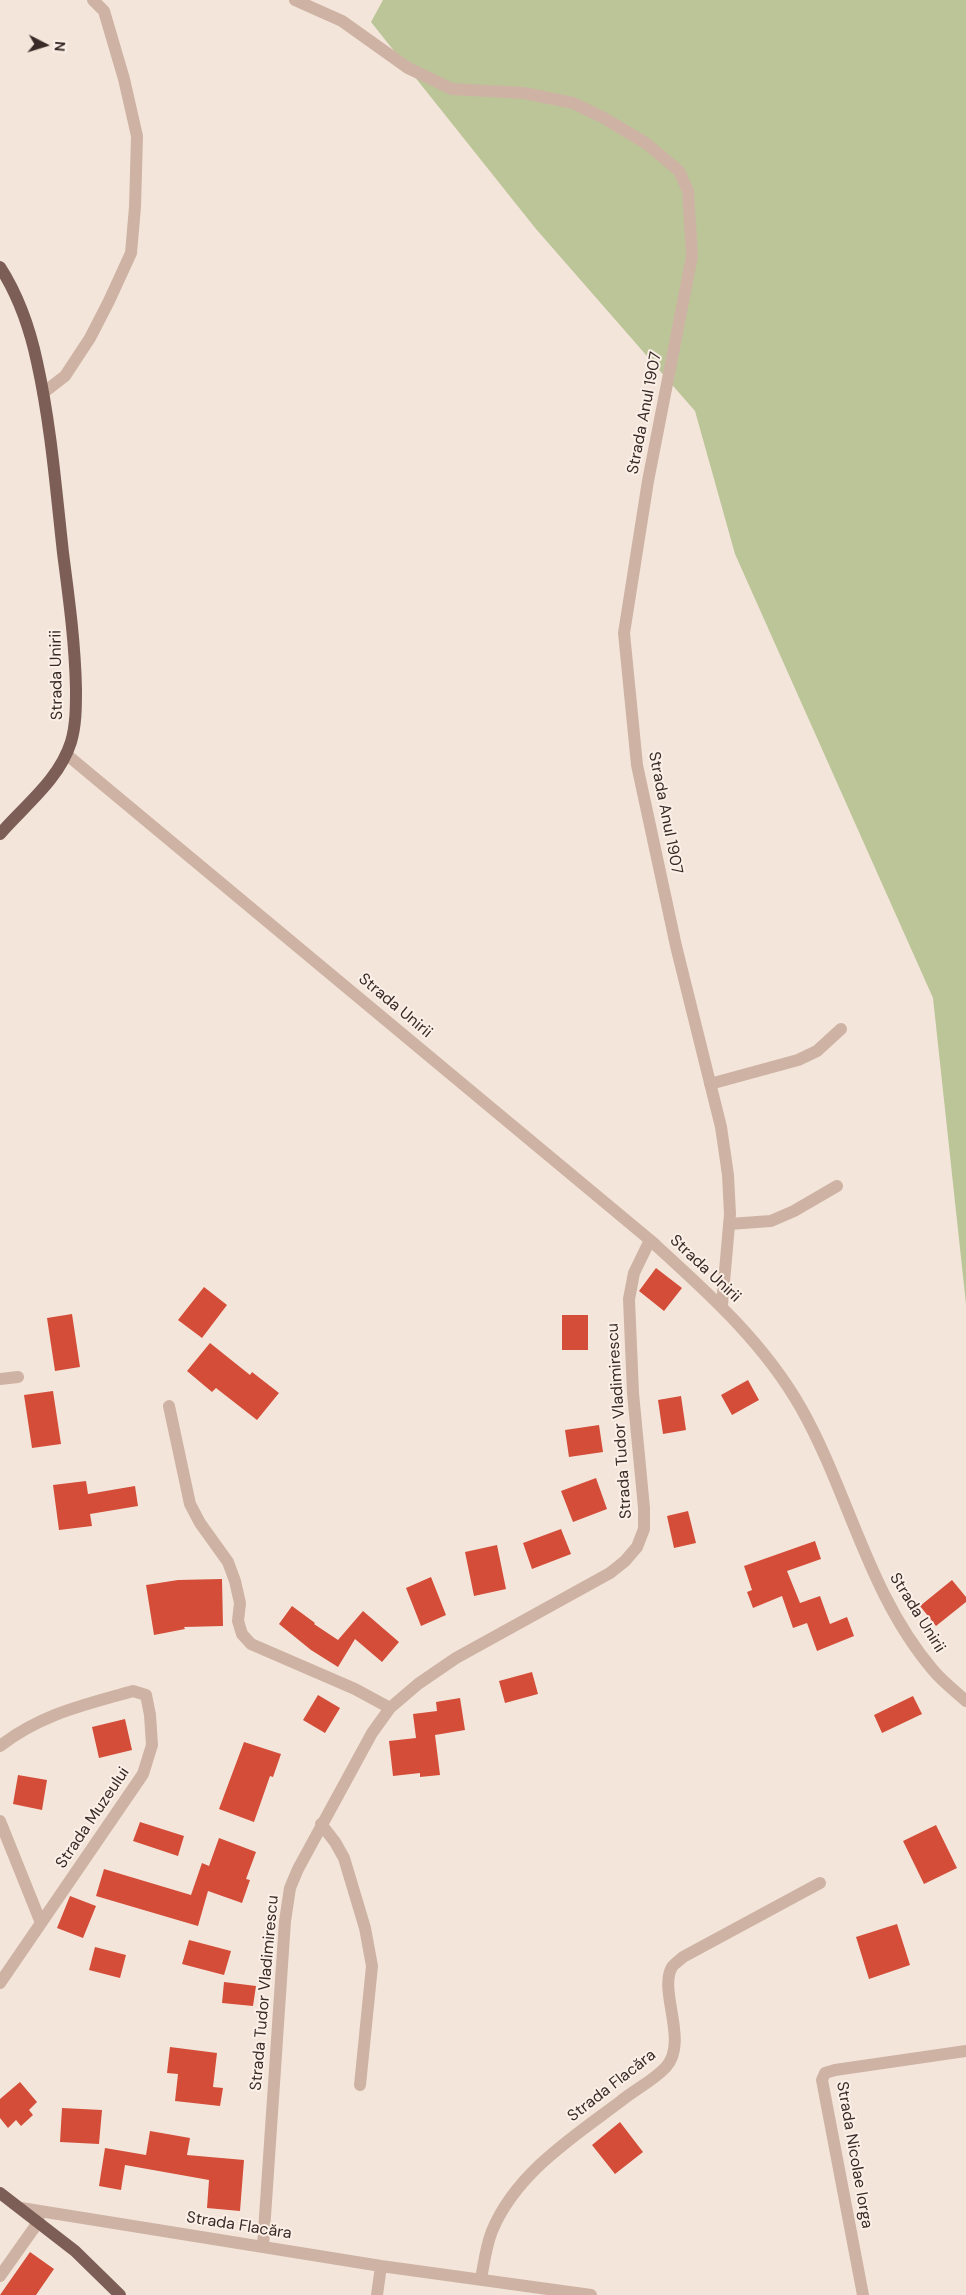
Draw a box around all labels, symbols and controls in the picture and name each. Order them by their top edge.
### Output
north arrow [20,20,70,70]
text: N [51,40,69,52]
street label: Strada Anul 1907 [624,350,666,476]
street label: Strada Unirii [47,630,67,720]
street label: Strada Anul 1907 [644,750,686,876]
street label: Strada Unirii [354,970,436,1042]
street label: Strada Unirii [665,1231,745,1307]
street label: Strada Tudor Vladimirescu [604,1322,636,1520]
street label: Strada Unirii [885,1570,949,1656]
street label: Strada Muzeului [52,1764,134,1872]
street label: Strada Tudor Vladimirescu [247,1894,283,2092]
street label: Strada Flacăra [564,2046,660,2126]
street label: Strada Nicolae Iorga [832,2080,876,2230]
street label: Strada Flacăra [185,2208,293,2244]

